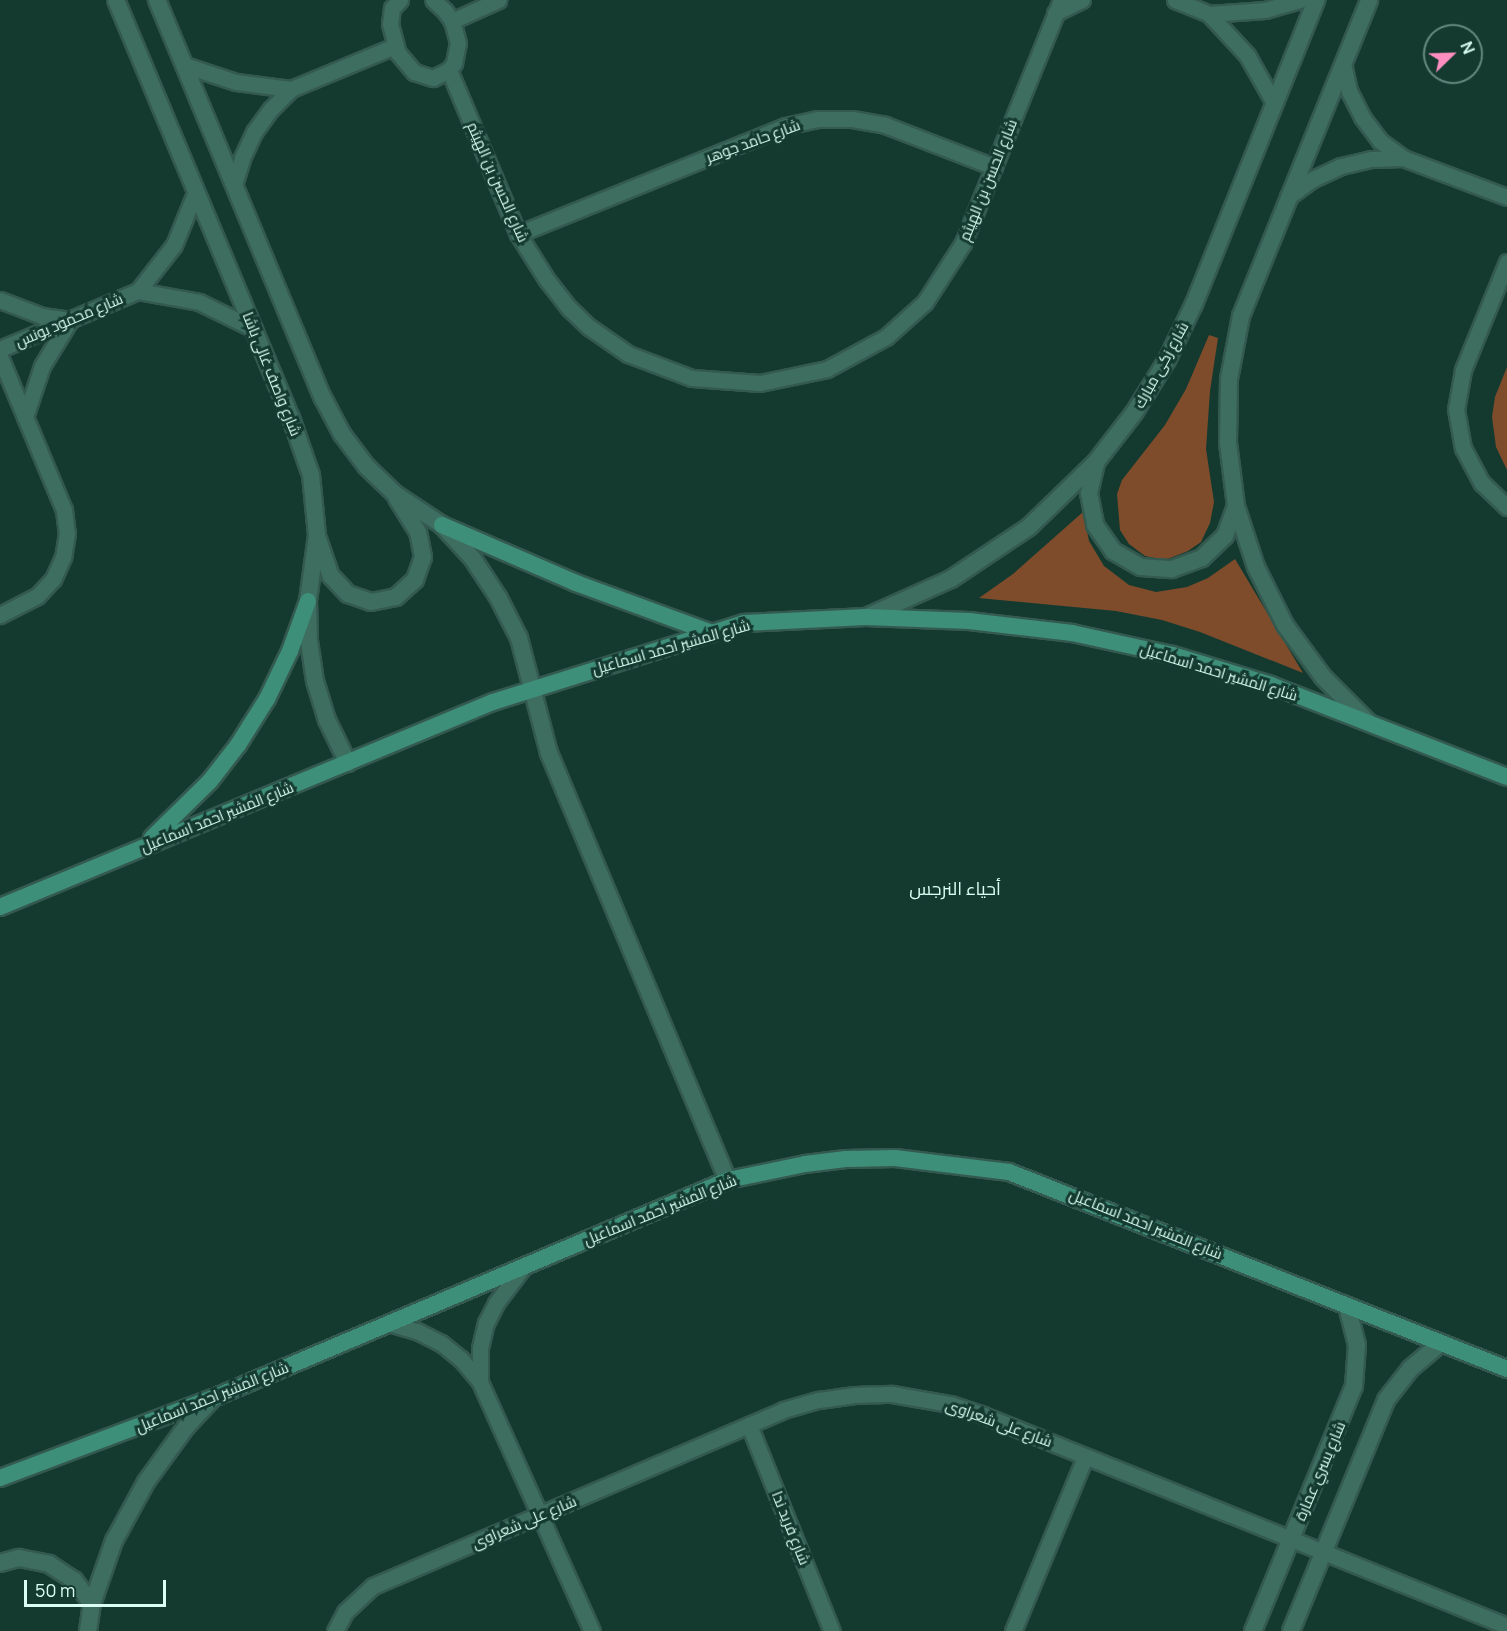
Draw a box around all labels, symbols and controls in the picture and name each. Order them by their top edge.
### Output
north arrow [1423,24,1483,84]
text: N [1455,38,1480,57]
street label: شارع حامد جوهر [703,116,803,166]
street label: شارع الحسن بن الهيثم [955,117,1021,243]
street label: شارع الحسن بن الهيثم [463,119,533,245]
street label: شارع محمود يونس [12,289,126,351]
street label: شارع واصف غالى باشا [239,309,305,439]
street label: شارع زكى مبارك [1130,319,1192,411]
street label: شارع المشير احمد اسماعيل [590,616,752,678]
street label: شارع المشير احمد اسماعيل [1138,640,1300,704]
street label: شارع المشير احمد اسماعيل [138,778,296,856]
district label: أحياء النرجس [909,877,1001,899]
street label: شارع المشير احمد اسماعيل [581,1171,739,1249]
street label: شارع المشير احمد اسماعيل [1067,1185,1225,1263]
street label: شارع المشير احمد اسماعيل [133,1358,291,1436]
street label: شارع على شعراوى [943,1395,1055,1451]
street label: شارع يسري عمارة [1291,1419,1349,1523]
street label: شارع فريد ندا [768,1488,814,1568]
street label: شارع على شعراوى [469,1492,579,1552]
scale bar [27,1568,170,1606]
text: 50 m [35,1578,75,1602]

